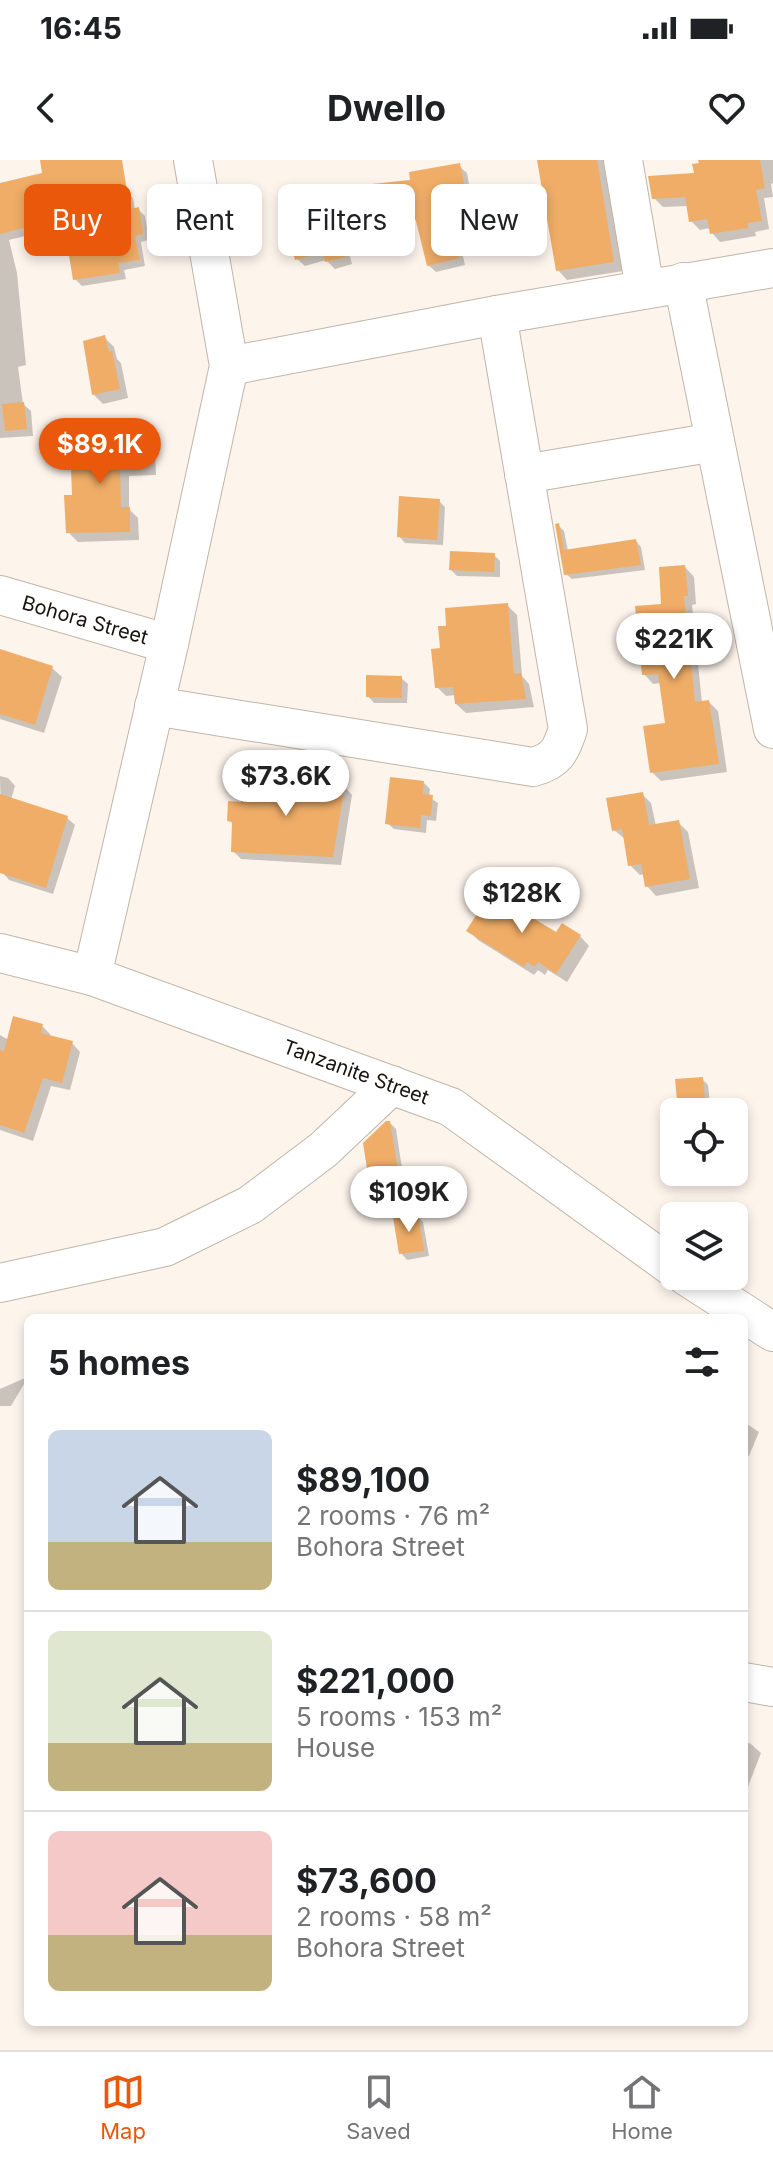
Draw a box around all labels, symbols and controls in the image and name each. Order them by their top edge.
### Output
text: 16:45 [40,10,122,46]
icon: back [24,86,68,130]
text: Dwello [327,86,446,130]
icon: heart [705,86,749,130]
chip: Buy [24,184,131,256]
chip: Rent [147,184,262,256]
chip: Filters [278,184,415,256]
chip: New [431,184,547,256]
pin: $89.1K [35,418,165,486]
text: $89.1K [57,428,143,459]
street label: Bohora Street [19,591,151,650]
pin: $221K [618,613,730,681]
text: $221K [634,623,714,654]
pin: $73.6K [221,750,351,818]
text: $73.6K [240,760,332,791]
pin: $128K [466,867,578,935]
text: $128K [482,877,562,908]
street label: Tanzanite Street [280,1034,433,1110]
map controls [660,1098,748,1290]
button: locate [660,1098,748,1186]
pin: $109K [353,1166,465,1234]
text: $109K [368,1176,450,1207]
button: layers [660,1202,748,1290]
icon: filters [680,1340,724,1384]
text: 5 homes [48,1342,190,1383]
text: $89,100 [296,1459,430,1500]
icon: home [112,1462,208,1558]
text: 2 rooms · 76 m² [296,1500,490,1531]
text: Bohora Street [296,1531,465,1562]
text: $221,000 [296,1660,455,1701]
icon: home [112,1663,208,1759]
text: 5 rooms · 153 m² [296,1701,502,1732]
text: House [296,1732,375,1763]
text: $73,600 [296,1860,437,1901]
icon: home [112,1863,208,1959]
text: 2 rooms · 58 m² [296,1901,492,1932]
text: Bohora Street [296,1932,465,1963]
tab: Map [100,2070,146,2144]
tab: Saved [346,2070,411,2144]
tab: Home [611,2070,673,2144]

